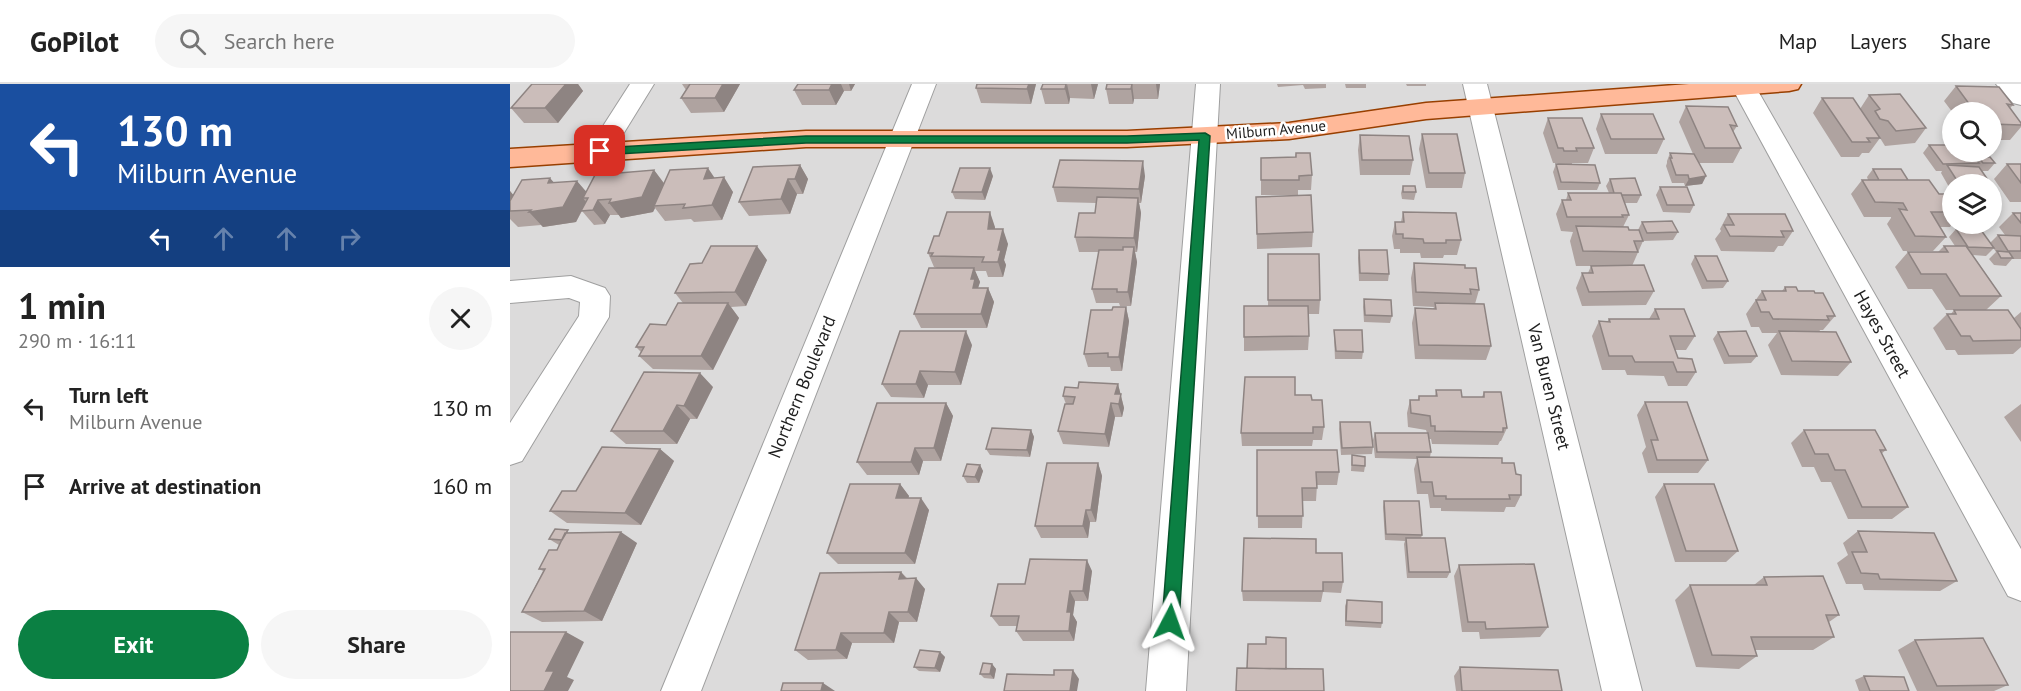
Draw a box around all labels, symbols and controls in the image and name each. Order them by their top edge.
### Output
search box [155,14,575,68]
text: GoPilot [30,23,119,60]
icon: search [176,25,209,58]
text: Search here [224,27,335,55]
text: Map [1779,28,1817,55]
text: Layers [1850,28,1907,55]
text: Share [1940,28,1991,55]
map controls [1942,102,2002,234]
button: search [1942,102,2002,162]
text: 130 m [117,103,233,158]
icon: left [18,108,96,186]
street label: Milburn Avenue [1225,116,1327,143]
pin [574,125,625,176]
icon: arrive [583,134,616,167]
text: Milburn Avenue [117,156,297,190]
button: layers [1942,174,2002,234]
icon: left [144,222,177,255]
icon: ahead [207,222,240,255]
icon: ahead [270,222,303,255]
icon: right [333,222,366,255]
text: 1 min [18,282,106,329]
street label: Hayes Street [1849,286,1916,382]
button: close [429,287,492,350]
street label: Northern Boulevard [762,312,841,461]
street label: Van Buren Street [1522,321,1576,452]
text: 290 m · 16:11 [18,328,136,354]
text: Turn left [69,381,149,409]
icon: left [18,392,51,425]
text: 130 m [432,394,492,422]
text: Milburn Avenue [69,409,203,435]
icon: arrive [18,470,51,503]
text: Arrive at destination [69,472,261,500]
text: 160 m [432,472,492,500]
position arrow [1138,590,1202,654]
button: Exit [18,610,249,679]
button: Share [261,610,492,679]

